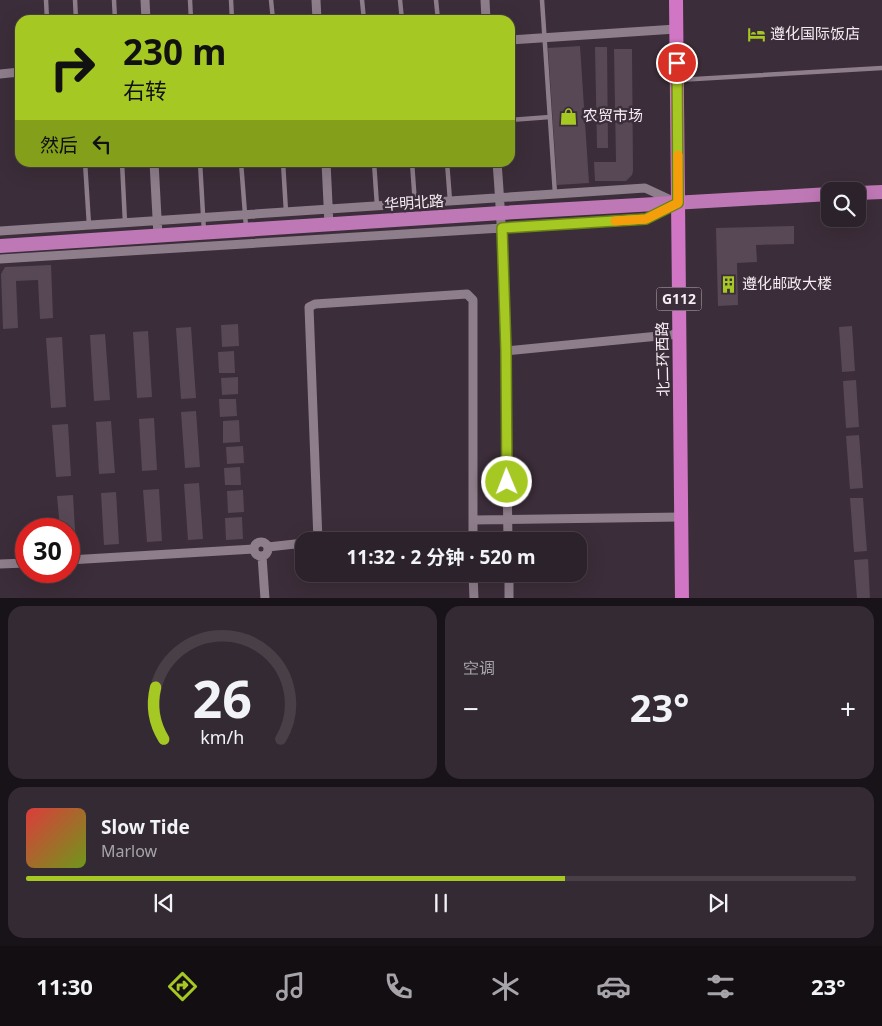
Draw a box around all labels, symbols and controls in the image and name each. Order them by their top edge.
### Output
place label: 遵化国际饭店 [770,23,860,43]
hotel icon: 遵化国际饭店 [746,24,766,44]
text: 230 m [123,28,226,75]
icon: right [40,35,105,100]
pin [656,42,698,84]
icon: arrive [663,49,691,77]
text: 右转 [123,75,167,105]
place label: 农贸市场 [583,105,643,125]
shop icon: 农贸市场 [559,106,579,126]
icon: left [88,130,116,158]
text: 然后 [40,132,78,158]
map controls [821,182,866,227]
button: search [821,182,866,227]
street label: 华明北路 [383,190,445,214]
place label: 遵化邮政大楼 [742,273,832,293]
building icon: 遵化邮政大楼 [718,274,738,294]
road number: G112 [656,288,702,310]
street label: 北二环西路 [651,321,673,397]
position arrow [480,455,532,507]
speed limit sign: 30 [15,518,80,583]
text: 11:32 · 2 分钟 · 520 m [346,544,536,570]
text: 空调 [463,657,495,679]
text: 26 [193,662,252,733]
text: 23° [630,681,689,733]
text: − [463,689,479,727]
text: + [840,689,856,727]
text: km/h [201,725,244,749]
text: Slow Tide [101,814,190,840]
text: Marlow [101,840,157,862]
icon: previous [150,889,178,917]
icon: pause [427,889,455,917]
icon: next [704,889,732,917]
icon: directions [165,969,200,1004]
icon: music [273,969,308,1004]
icon: phone [381,969,416,1004]
icon: climate [488,969,523,1004]
icon: car [596,969,631,1004]
icon: filters [703,969,738,1004]
text: 11:30 [36,971,93,1001]
text: 23° [811,971,846,1001]

